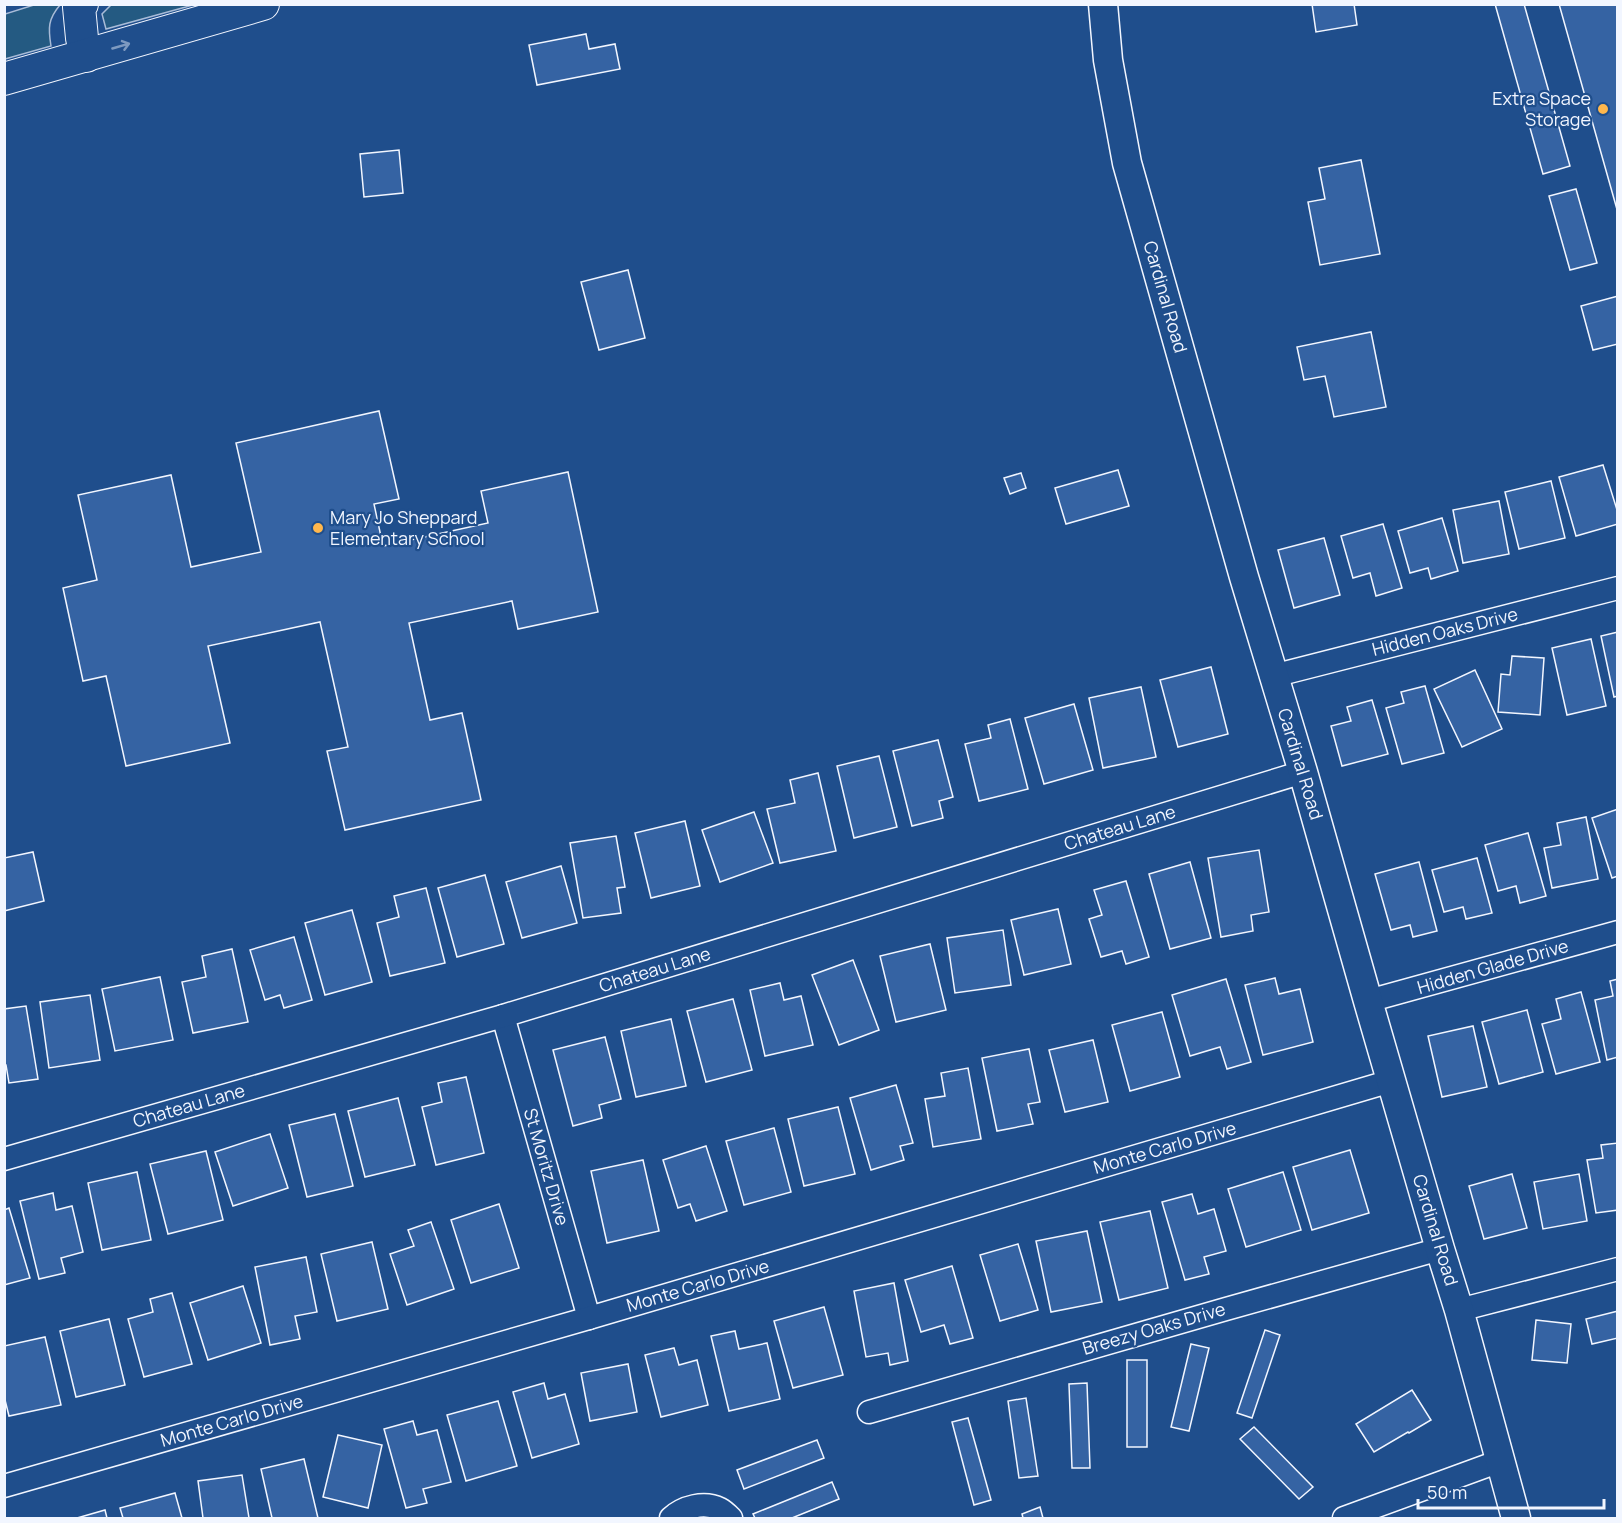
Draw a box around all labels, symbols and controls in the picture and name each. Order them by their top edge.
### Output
one-way arrow [111,40,130,51]
place label: Extra Space Storage [1492,86,1591,131]
marker: Extra Space Storage [1596,102,1610,116]
street label: Cardinal Road [1139,238,1193,355]
place label: Mary Jo Sheppard Elementary School [330,505,485,550]
marker: Mary Jo Sheppard Elementary School [311,521,325,535]
street label: Hidden Oaks Drive [1369,601,1520,661]
street label: Cardinal Road [1273,705,1329,822]
street label: Chateau Lane [1061,799,1178,855]
street label: Hidden Glade Drive [1414,933,1571,999]
street label: Chateau Lane [596,941,713,997]
street label: Chateau Lane [130,1078,247,1132]
street label: St Moritz Drive [519,1105,575,1228]
street label: Monte Carlo Drive [1091,1115,1239,1179]
street label: Cardinal Road [1408,1171,1464,1288]
street label: Monte Carlo Drive [624,1253,772,1317]
street label: Breezy Oaks Drive [1079,1296,1228,1360]
street label: Monte Carlo Drive [158,1388,306,1452]
scale bar [1418,1472,1604,1510]
text: 50 m [1427,1480,1467,1504]

